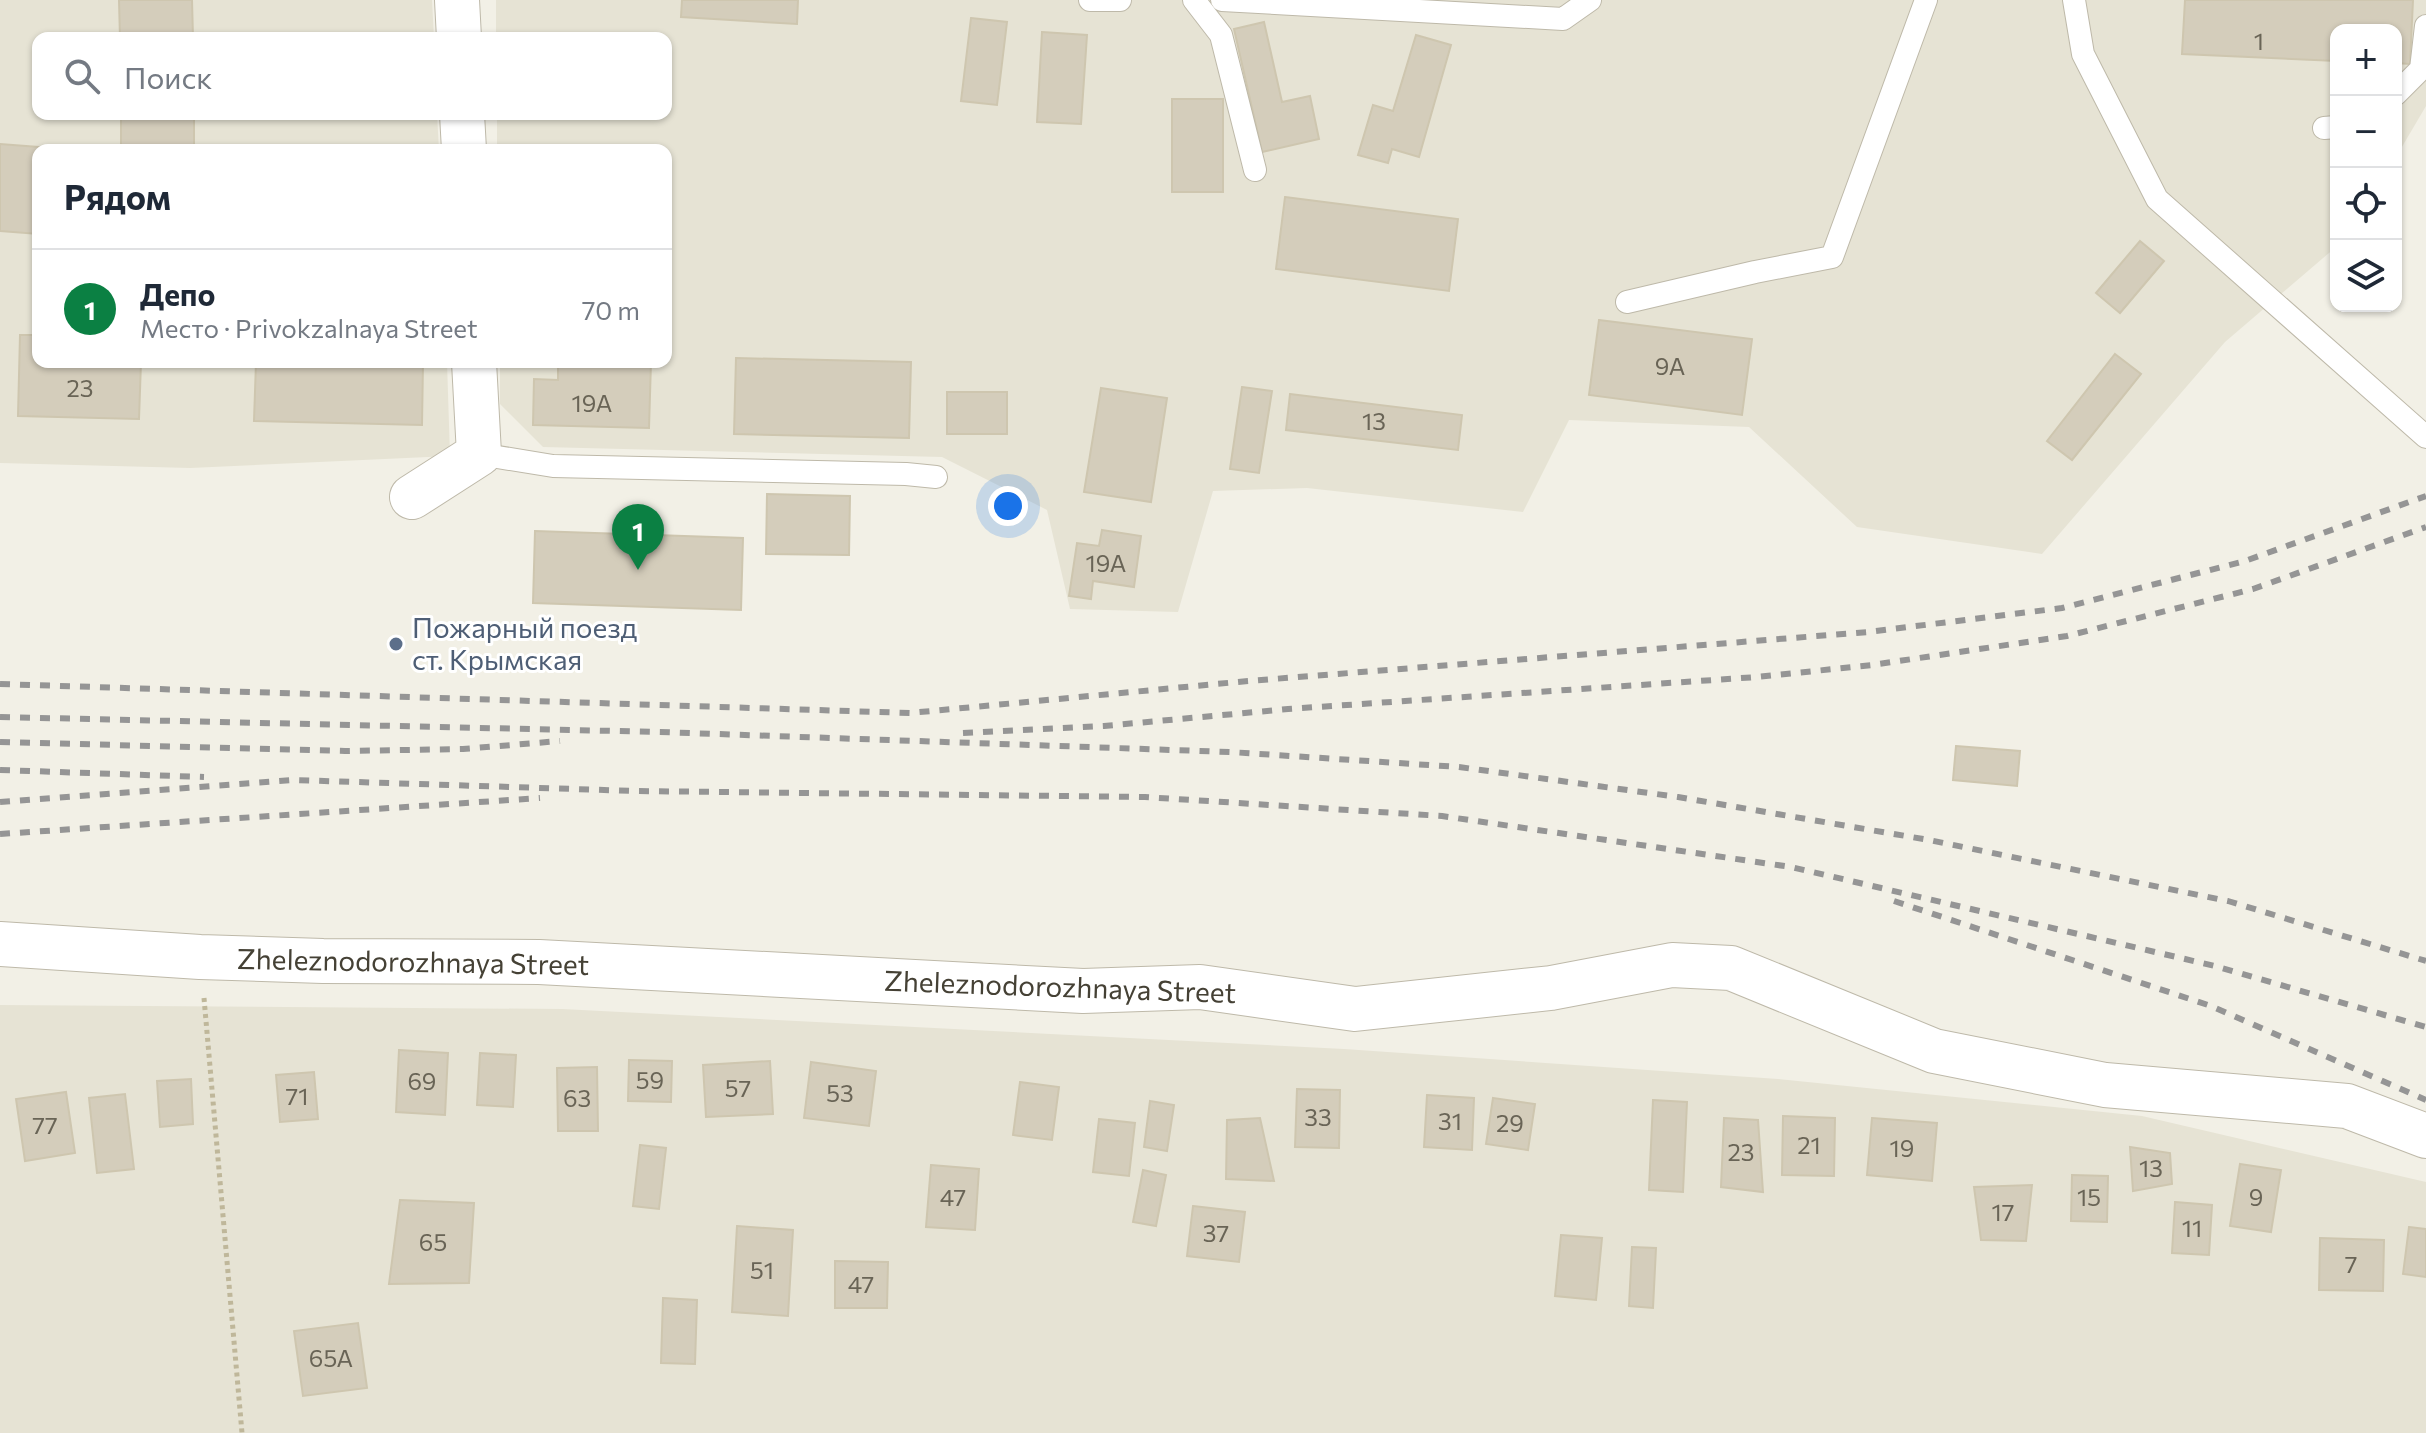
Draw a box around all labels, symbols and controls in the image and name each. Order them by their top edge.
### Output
map controls [2330,24,2402,312]
button: + [2330,24,2402,96]
house number: 1 [2254,26,2264,55]
search box [32,32,672,120]
icon: search [60,54,104,98]
text: Поиск [124,58,212,95]
button: − [2330,96,2402,168]
button: locate [2330,168,2402,240]
text: Рядом [64,175,171,217]
button: layers [2330,240,2402,312]
text: Депо [140,275,215,312]
text: 1 [84,294,96,325]
text: 70 m [582,294,640,325]
text: Место · Privokzalnaya Street [140,312,478,343]
house number: 9А [1655,351,1685,380]
house number: 23 [66,373,94,402]
house number: 19А [572,388,612,417]
house number: 13 [1362,406,1386,435]
your location [988,486,1028,526]
pin: 1 [612,504,664,570]
house number: 19А [1086,548,1126,577]
place label: Пожарный поезд ст. Крымская [412,610,637,676]
marker: Пожарный поезд ст. Крымская [387,635,405,653]
street label: Zheleznodorozhnaya Street [237,941,589,981]
street label: Zheleznodorozhnaya Street [883,963,1237,1009]
house number: 59 [636,1065,664,1094]
house number: 69 [408,1066,436,1095]
house number: 57 [725,1073,751,1102]
house number: 53 [826,1078,854,1107]
house number: 71 [286,1081,308,1110]
house number: 63 [563,1083,591,1112]
house number: 33 [1304,1102,1332,1131]
house number: 31 [1438,1106,1462,1135]
house number: 29 [1496,1108,1524,1137]
house number: 77 [32,1110,58,1139]
house number: 21 [1797,1130,1821,1159]
house number: 19 [1890,1133,1914,1162]
house number: 23 [1727,1137,1755,1166]
house number: 13 [2139,1153,2163,1182]
house number: 47 [940,1182,966,1211]
house number: 15 [2077,1182,2101,1211]
house number: 9 [2249,1182,2263,1211]
house number: 17 [1992,1197,2014,1226]
house number: 11 [2182,1213,2202,1242]
house number: 37 [1203,1218,1229,1247]
house number: 65 [419,1227,447,1256]
house number: 7 [2345,1249,2357,1278]
house number: 51 [750,1255,774,1284]
house number: 47 [848,1269,874,1298]
house number: 65А [309,1343,353,1372]

